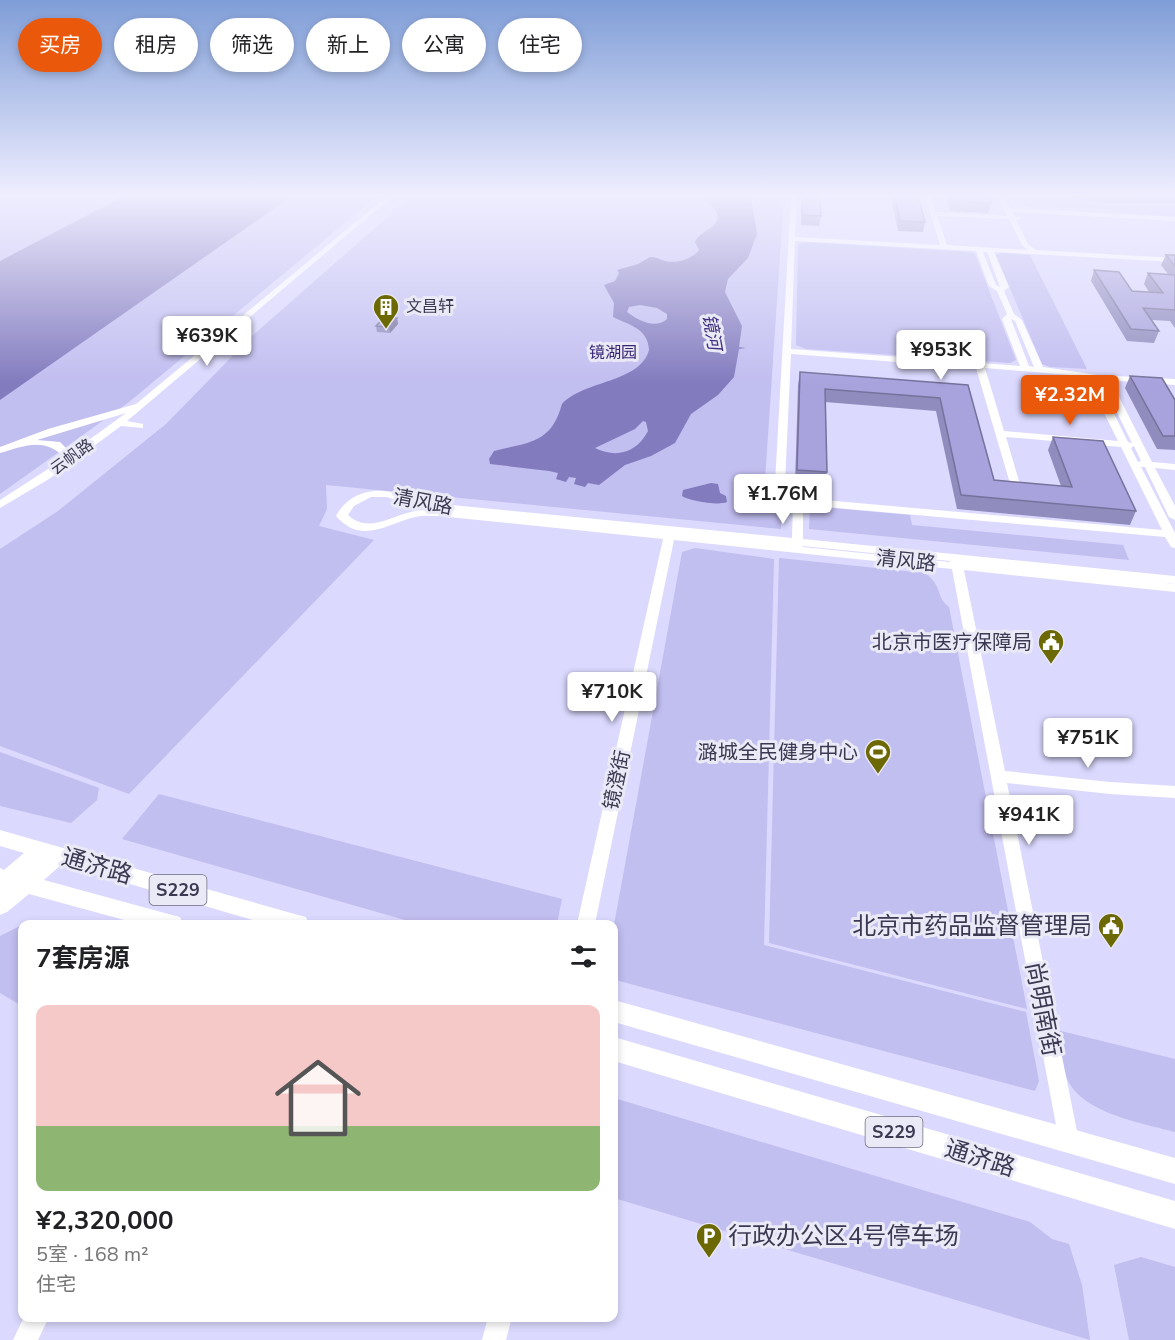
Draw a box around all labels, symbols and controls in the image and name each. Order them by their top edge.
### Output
chip: 买房 [18,18,102,72]
chip: 租房 [114,18,198,72]
chip: 筛选 [210,18,294,72]
chip: 新上 [306,18,390,72]
chip: 公寓 [402,18,486,72]
chip: 住宅 [498,18,582,72]
building icon: 文昌轩 [371,292,401,330]
place label: 文昌轩 [406,296,454,318]
water label: 镜河 [697,312,727,355]
pin: ¥639K [165,316,249,367]
text: ¥639K [176,322,238,349]
pin: ¥953K [899,330,983,381]
text: ¥953K [910,336,972,363]
park label: 镜湖园 [589,342,637,364]
pin: ¥2.32M [1021,375,1119,426]
text: ¥2.32M [1035,381,1105,408]
street label: 云帆路 [46,434,98,480]
pin: ¥1.76M [734,474,832,525]
text: ¥1.76M [748,480,818,507]
street label: 清风路 [391,483,455,521]
street label: 清风路 [875,544,937,578]
public building icon: 北京市医疗保障局 [1036,627,1066,665]
place label: 北京市医疗保障局 [872,629,1032,656]
pin: ¥710K [570,672,654,723]
text: ¥710K [581,678,643,705]
pin: ¥751K [1046,718,1130,769]
text: ¥751K [1057,724,1119,751]
sports icon: 潞城全民健身中心 [863,737,893,775]
place label: 潞城全民健身中心 [698,739,858,766]
street label: 镜澄街 [598,748,636,812]
pin: ¥941K [987,795,1071,846]
text: ¥941K [998,801,1060,828]
street label: 通济路 [58,841,136,891]
road number: S229 [150,875,207,905]
place label: 北京市药品监督管理局 [852,910,1092,942]
public building icon: 北京市药品监督管理局 [1096,911,1126,949]
icon: filters [567,940,600,973]
text: 7套房源 [36,941,130,976]
street label: 尚明南街 [1018,959,1068,1059]
icon: home [264,1044,372,1152]
road number: S229 [866,1117,922,1147]
street label: 通济路 [941,1132,1019,1184]
text: ¥2,320,000 [36,1203,174,1238]
place label: 行政办公区4号停车场 [728,1220,958,1252]
parking icon: 行政办公区4号停车场 [694,1221,724,1259]
text: 5室 · 168 m² [36,1241,149,1268]
text: 住宅 [36,1271,76,1298]

